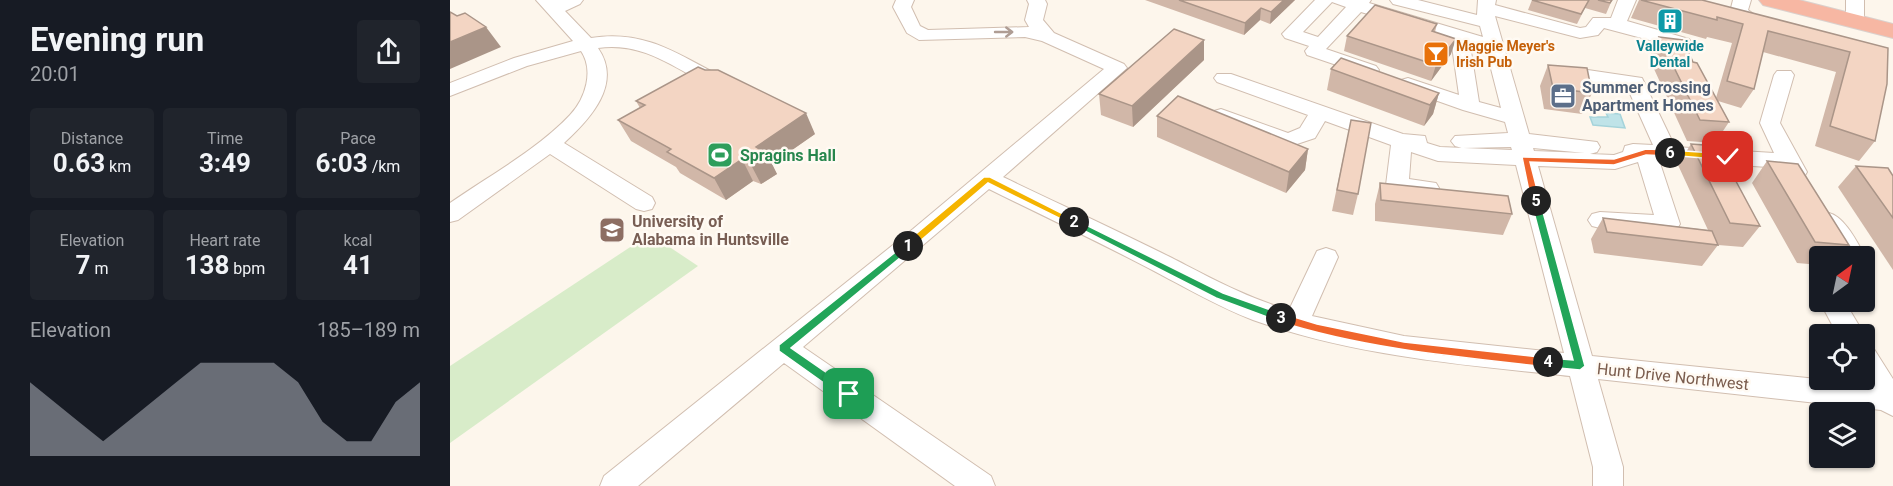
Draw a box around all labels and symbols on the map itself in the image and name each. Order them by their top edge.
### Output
building icon: Valleywide Dental [1655,6,1685,36]
one-way arrow [994,26,1014,38]
place label: Maggie Meyer's Irish Pub [1456,38,1555,70]
place label: Valleywide Dental [1636,38,1704,70]
bar icon: Maggie Meyer's Irish Pub [1421,39,1451,69]
place label: Summer Crossing Apartment Homes [1582,78,1714,115]
office icon: Summer Crossing Apartment Homes [1548,81,1578,111]
pin [1702,131,1753,182]
pin: 6 [1655,138,1685,168]
sports icon: Spragins Hall [705,140,735,170]
place label: Spragins Hall [740,146,836,165]
pin: 5 [1521,186,1551,216]
pin: 2 [1059,207,1089,237]
place label: University of Alabama in Huntsville [632,212,789,249]
school or university icon: University of Alabama in Huntsville [597,215,627,245]
pin: 1 [893,231,923,261]
north arrow [1809,246,1875,312]
pin: 3 [1266,303,1296,333]
pin: 4 [1533,347,1563,377]
street label: Hunt Drive Northwest [1596,359,1750,394]
pin [823,368,874,419]

